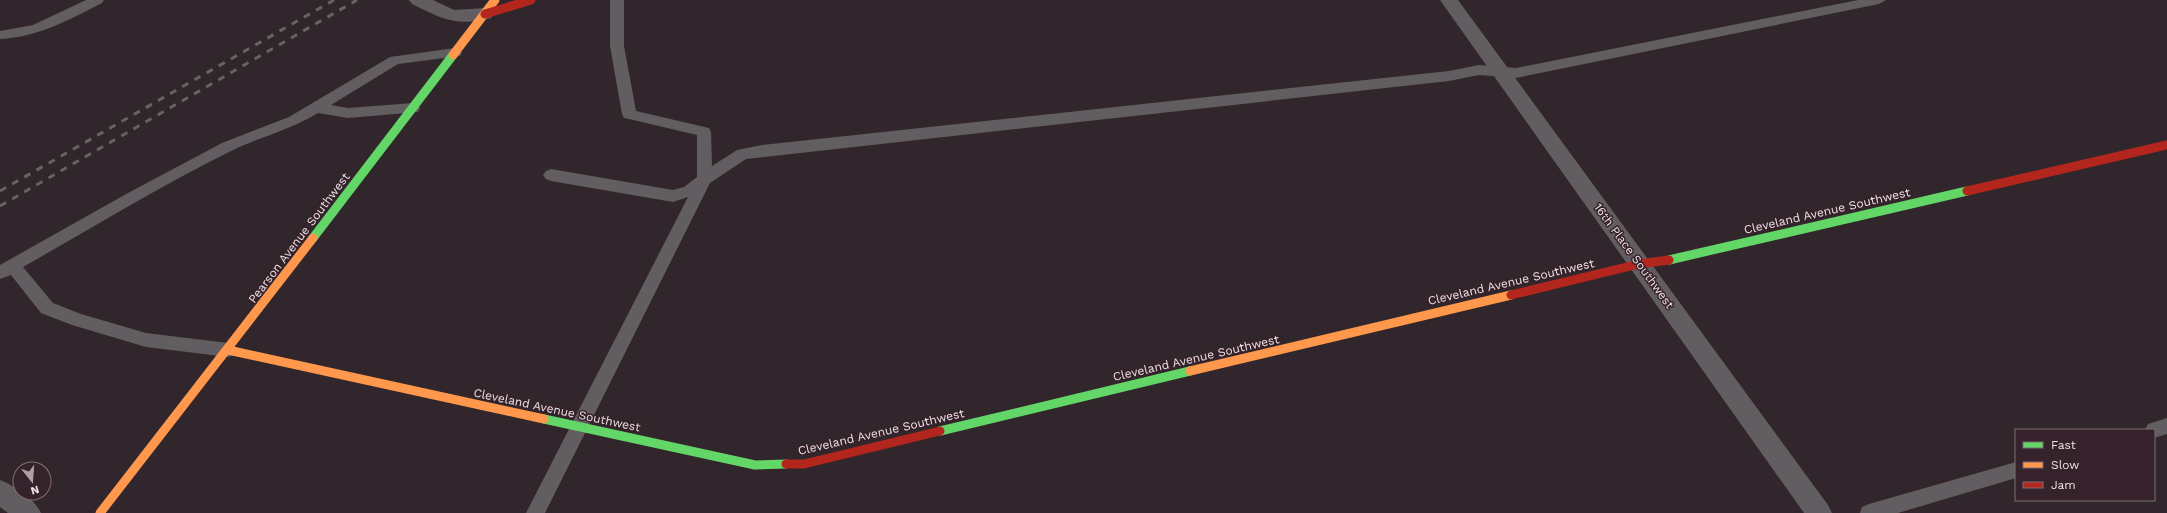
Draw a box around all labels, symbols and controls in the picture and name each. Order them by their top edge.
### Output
street label: Pearson Avenue Southwest [245,170,353,306]
street label: Cleveland Avenue Southwest [1743,185,1911,237]
street label: 16th Place Southwest [1591,201,1677,311]
street label: Cleveland Avenue Southwest [1427,256,1595,308]
street label: Cleveland Avenue Southwest [1112,332,1280,384]
street label: Cleveland Avenue Southwest [472,385,642,435]
street label: Cleveland Avenue Southwest [797,406,965,458]
legend [2015,429,2155,501]
text: Fast [2051,438,2076,452]
text: Slow [2051,458,2079,472]
north arrow [12,461,52,501]
text: Jam [2051,478,2076,492]
text: N [29,483,41,497]

